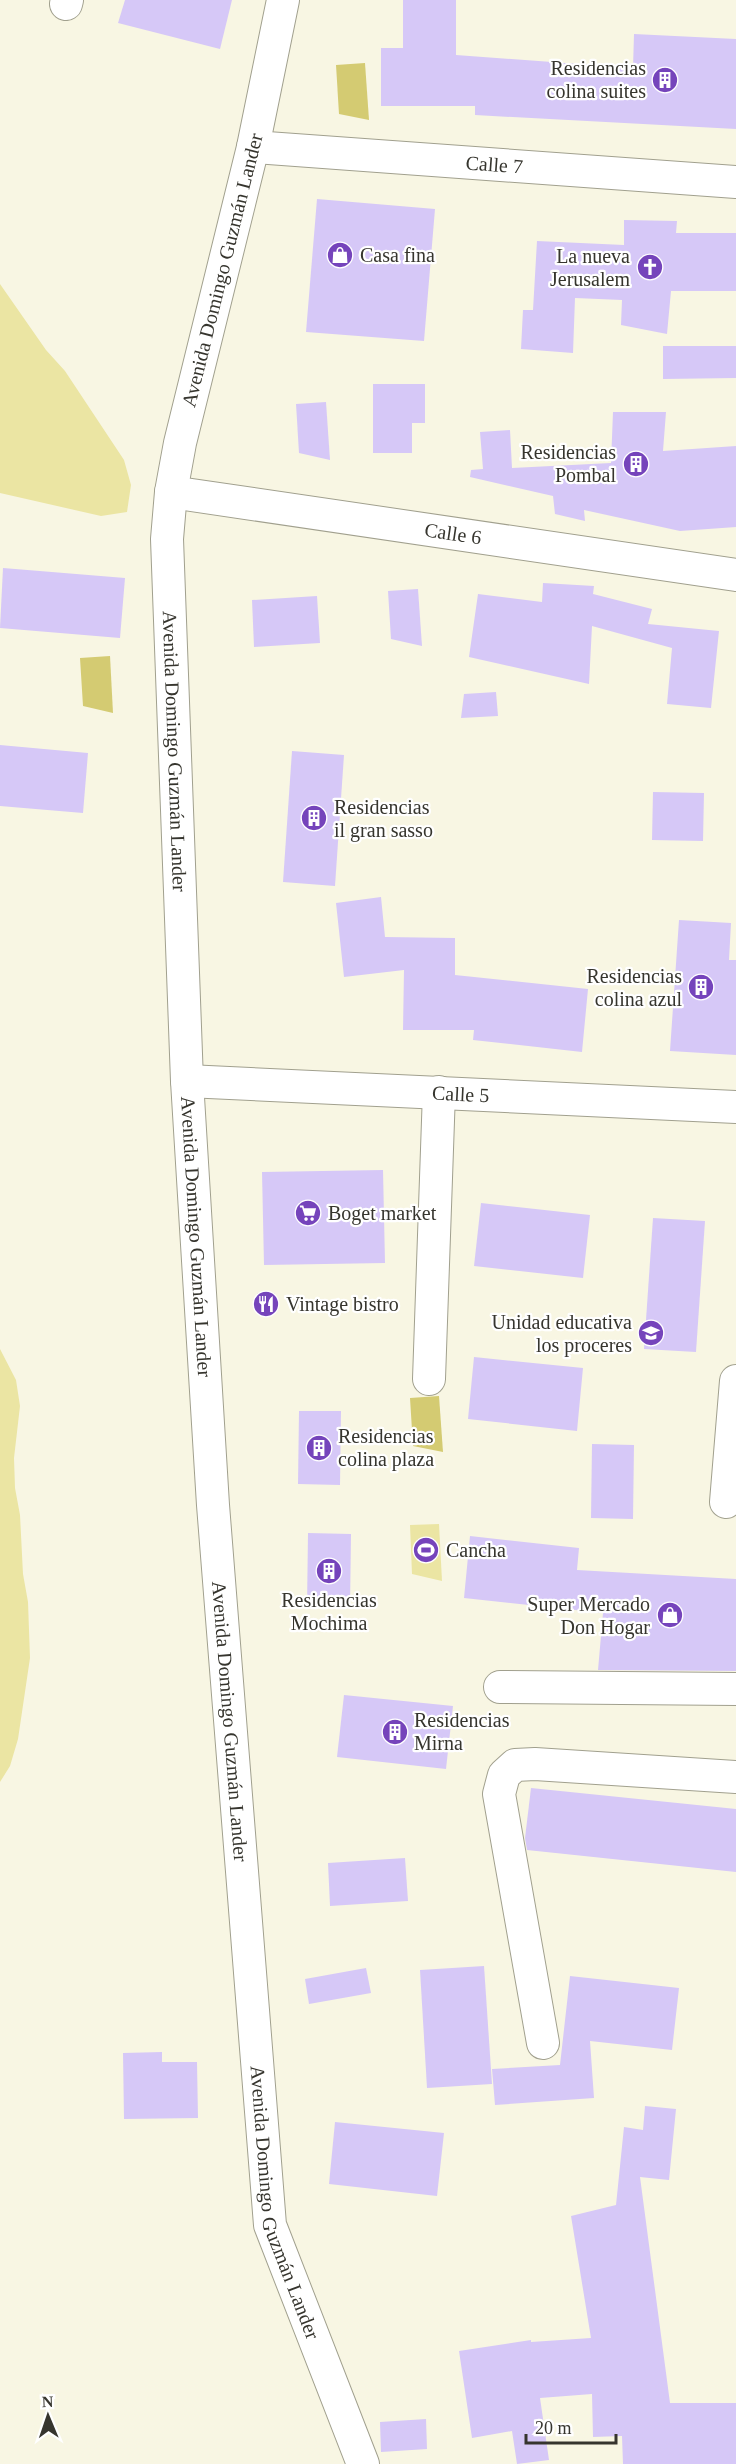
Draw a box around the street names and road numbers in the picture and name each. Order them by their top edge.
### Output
street label: Avenida Domingo Guzmán Lander [177,131,268,409]
street label: Calle 7 [465,151,524,178]
street label: Calle 6 [423,518,483,548]
street label: Avenida Domingo Guzmán Lander [159,610,191,892]
street label: Calle 5 [432,1082,490,1106]
street label: Avenida Domingo Guzmán Lander [177,1095,216,1378]
street label: Avenida Domingo Guzmán Lander [208,1580,252,1863]
street label: Avenida Domingo Guzmán Lander [246,2065,324,2342]

